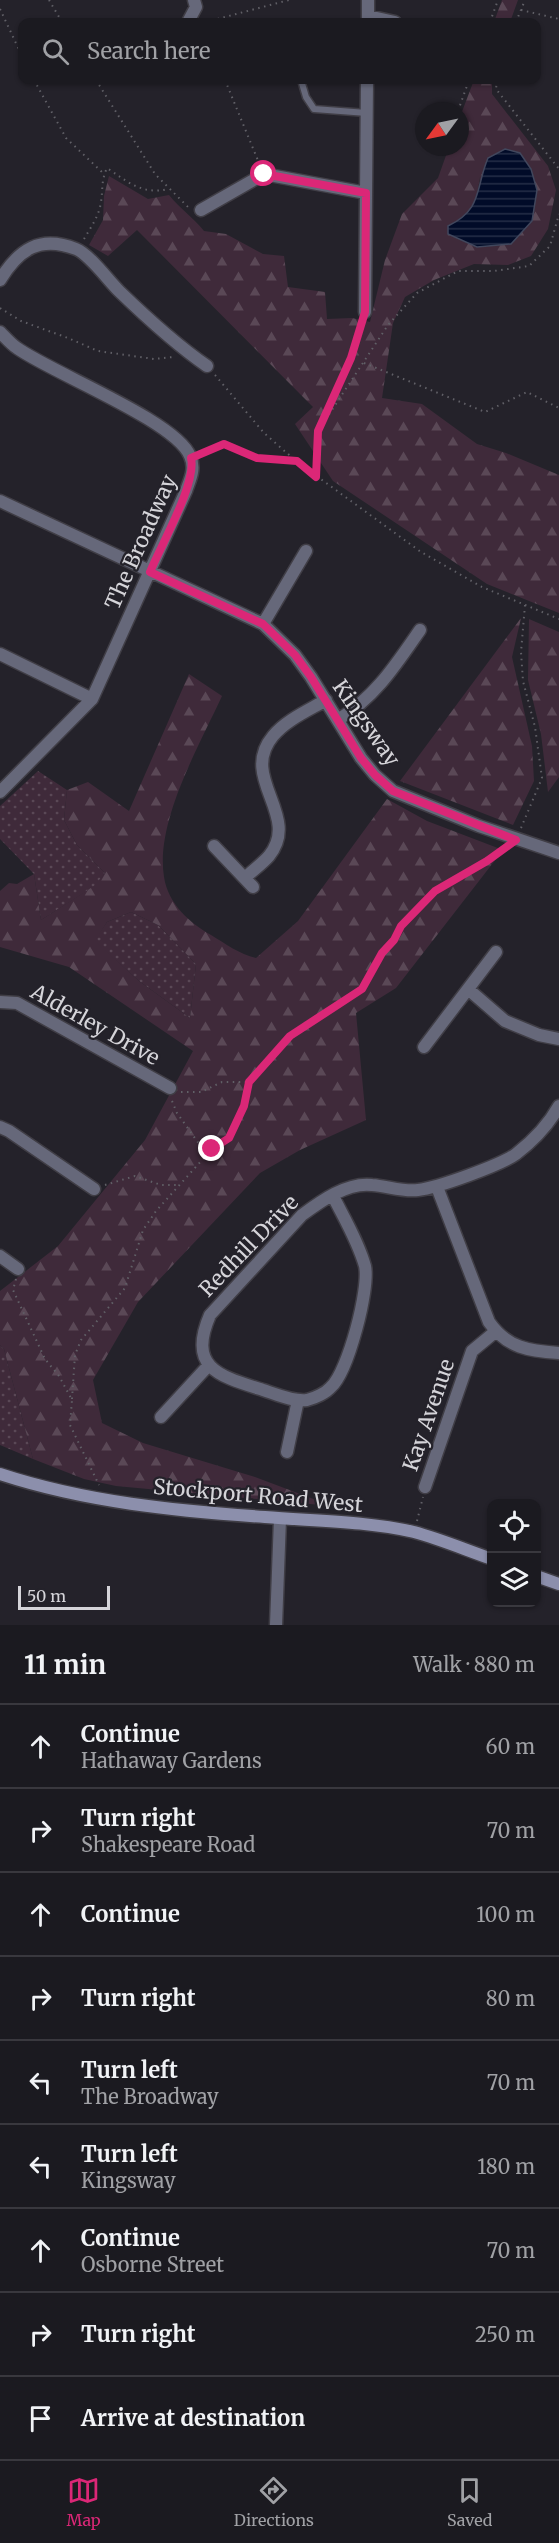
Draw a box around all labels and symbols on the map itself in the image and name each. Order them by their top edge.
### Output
north arrow [415,102,469,156]
route start [250,160,276,186]
street label: The Broadway [99,470,183,613]
street label: Kingsway [327,674,406,772]
street label: Alderley Drive [25,977,165,1071]
route end [198,1135,224,1161]
street label: Redhill Drive [193,1189,304,1302]
street label: Kay Avenue [397,1355,460,1474]
street label: Stockport Road West [152,1473,364,1518]
scale bar [18,1583,110,1610]

